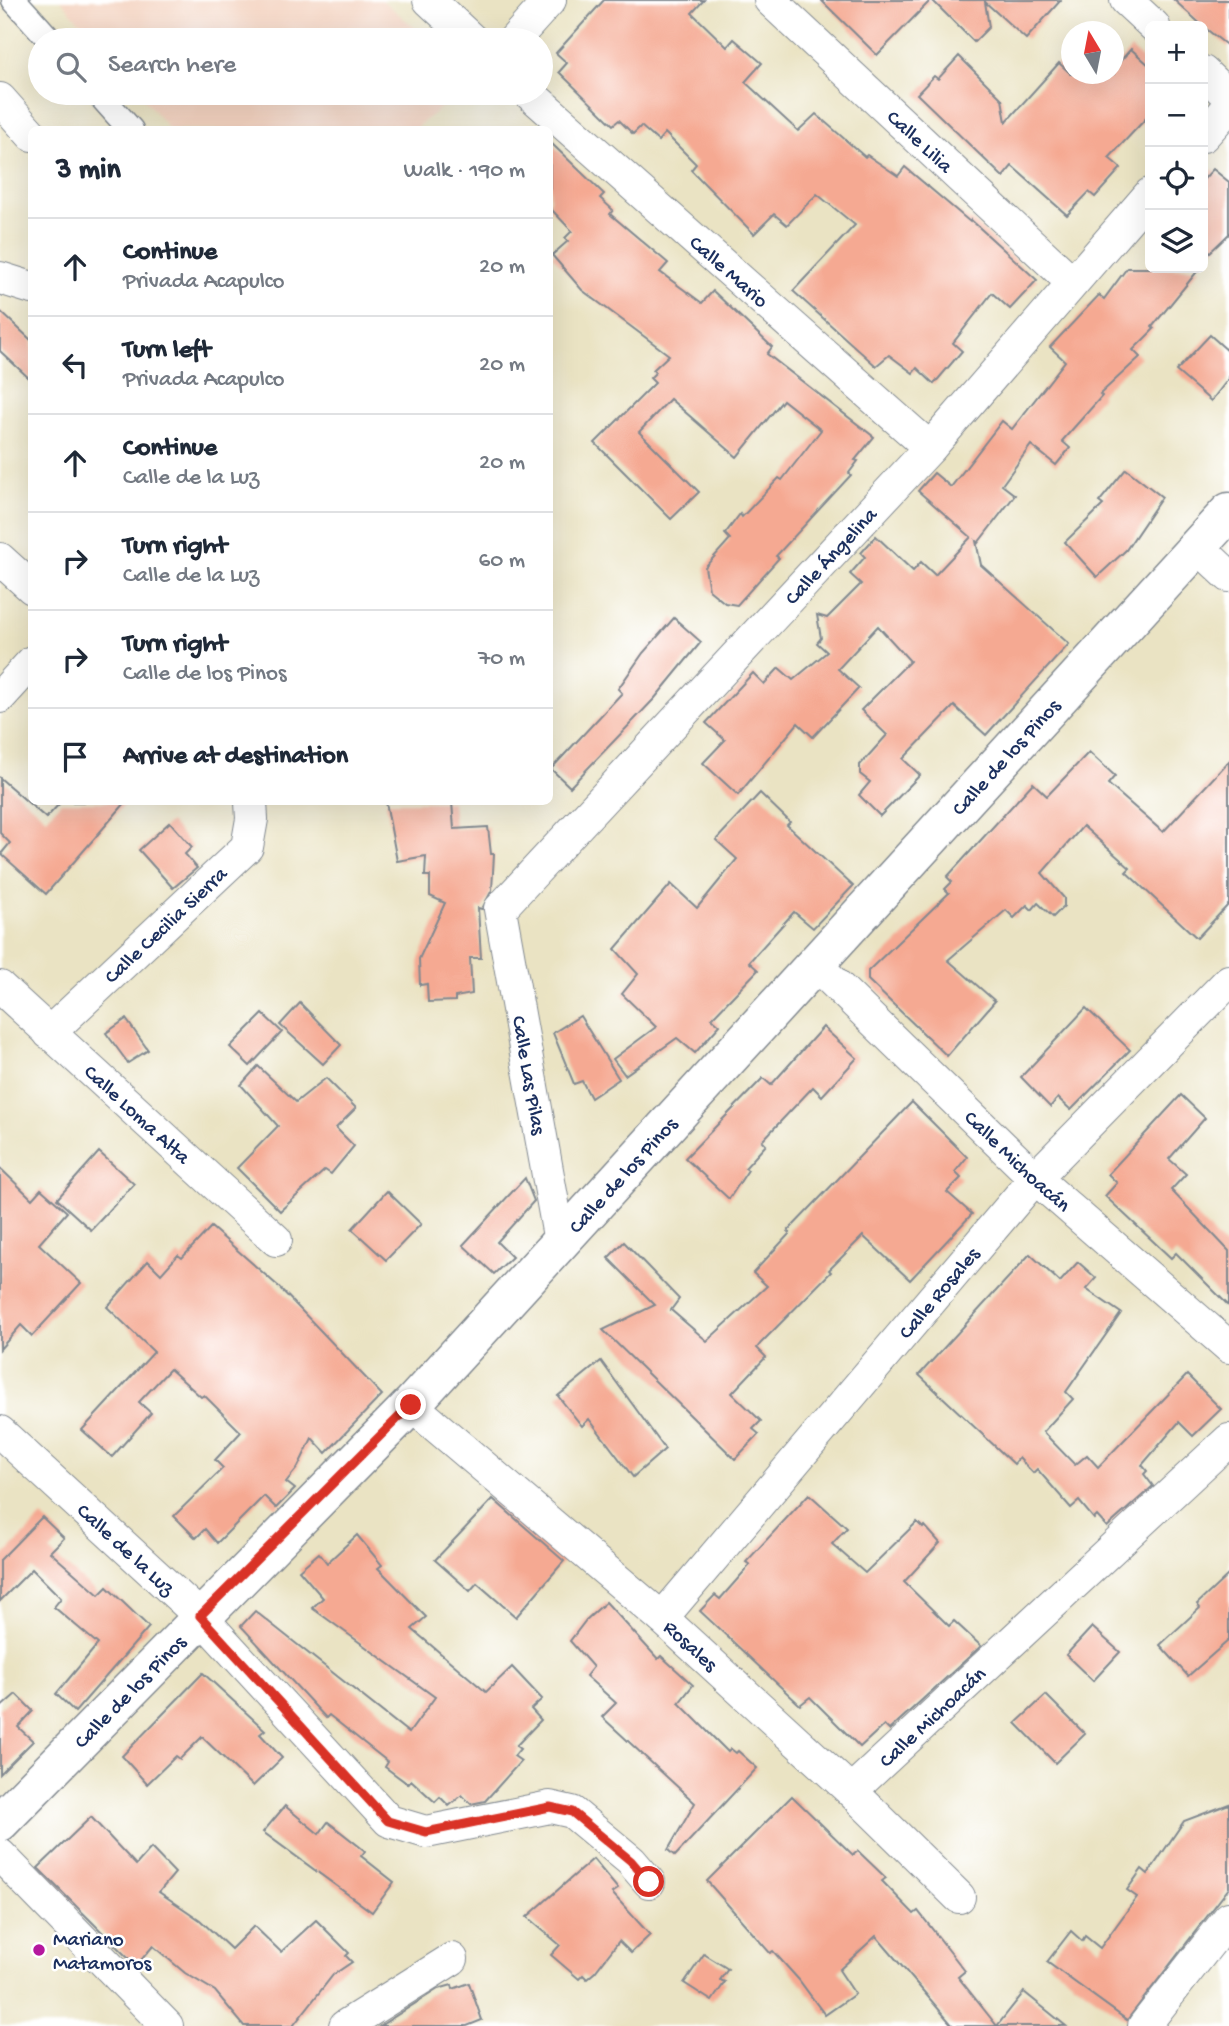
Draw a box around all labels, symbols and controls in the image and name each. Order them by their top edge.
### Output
north arrow [1061,21,1124,84]
map controls [1145,21,1208,273]
button: + [1145,21,1208,84]
search box [28,28,553,105]
icon: search [52,48,90,86]
text: Search here [108,51,236,82]
button: − [1145,84,1208,147]
street label: Calle Lilia [880,106,957,181]
button: locate [1145,147,1208,210]
text: 3 min [56,154,121,189]
text: Walk · 190 m [404,158,525,185]
button: layers [1145,210,1208,273]
street label: Calle Mario [683,232,772,315]
text: Continue [123,238,217,269]
icon: ahead [56,248,94,286]
text: 20 m [479,254,525,281]
text: Privada Acapulco [123,269,285,296]
text: Turn left [123,336,211,367]
icon: left [56,346,94,384]
text: 20 m [479,352,525,379]
text: Privada Acapulco [123,367,285,394]
text: Continue [123,434,217,465]
icon: ahead [56,444,94,482]
text: 20 m [479,450,525,477]
text: Calle de la Luz [123,465,259,492]
street label: Calle Ángelina [781,503,885,612]
text: Turn right [123,532,227,563]
icon: right [56,542,94,580]
text: 60 m [479,548,525,575]
text: Calle de la Luz [123,563,259,590]
text: Turn right [123,630,227,661]
icon: right [56,640,94,678]
text: 70 m [478,646,525,673]
text: Calle de los Pinos [123,661,286,688]
street label: Calle de los Pinos [948,694,1068,822]
icon: arrive [56,738,94,776]
text: Arrive at destination [123,742,348,773]
street label: Calle Cecilia Sierra [101,862,235,990]
street label: Calle Las Pilas [504,1014,550,1138]
street label: Calle Loma Alta [77,1061,195,1172]
street label: Calle Michoacán [957,1107,1074,1219]
street label: Calle de los Pinos [565,1113,685,1240]
street label: Calle Rosales [895,1243,988,1346]
route end [395,1389,426,1420]
street label: Calle de la Luz [70,1500,179,1603]
street label: Rosales [657,1616,722,1679]
street label: Calle de los Pinos [70,1631,194,1755]
street label: Calle Michoacán [875,1663,993,1775]
route start [633,1866,664,1897]
place label: Mariano Matamoros [53,1929,153,1978]
marker: Mariano Matamoros [31,1942,47,1958]

